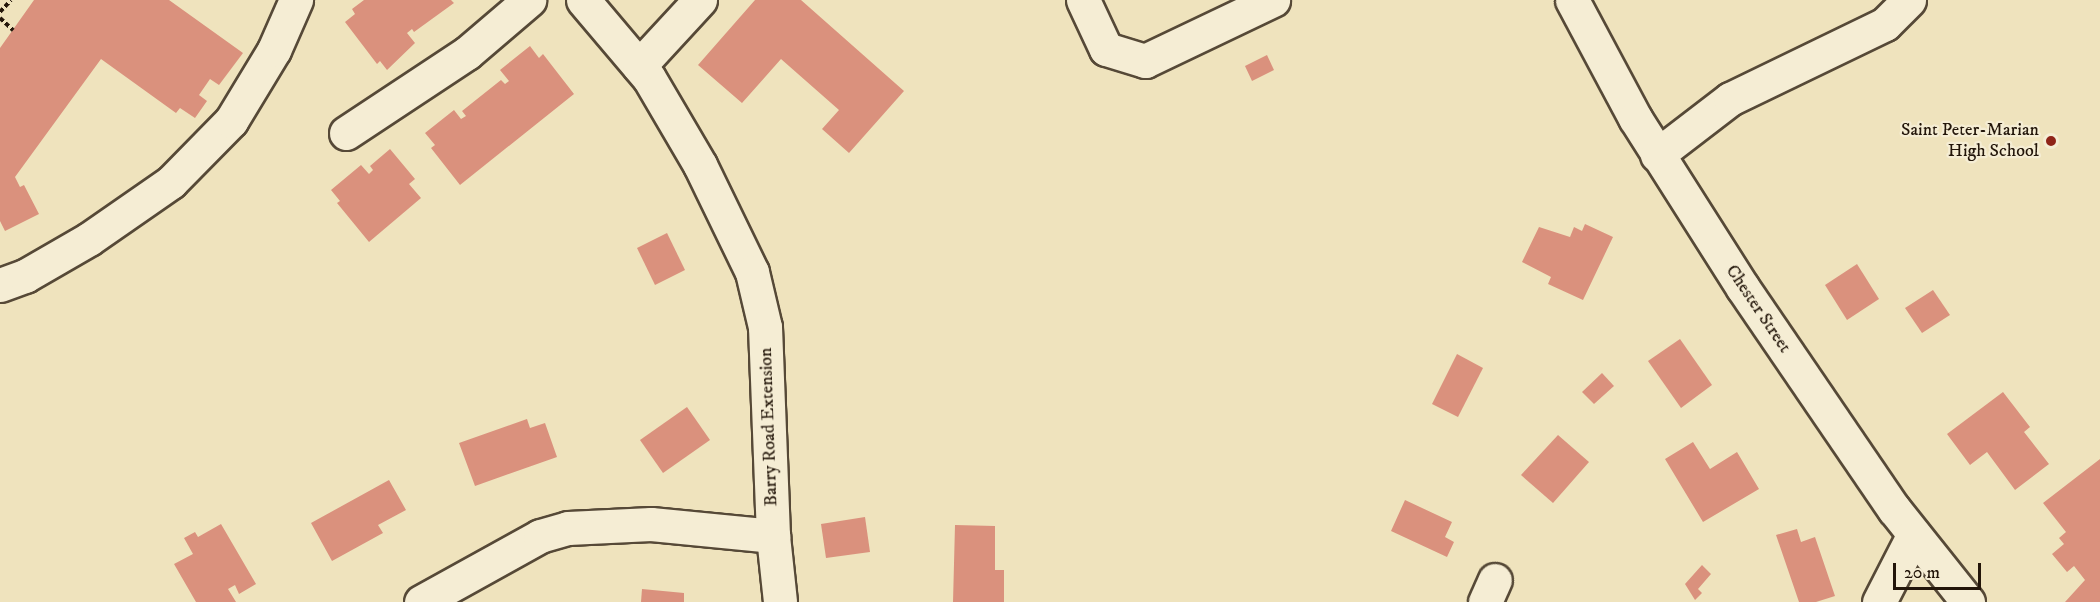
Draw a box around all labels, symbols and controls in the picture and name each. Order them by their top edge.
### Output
place label: Saint Peter-Marian High School [1901,120,2039,162]
marker: Saint Peter-Marian High School [2044,134,2058,148]
street label: Chester Street [1721,261,1795,357]
street label: Barry Road Extension [755,347,783,507]
scale bar [1896,551,1984,589]
text: 20 m [1904,562,1940,584]

